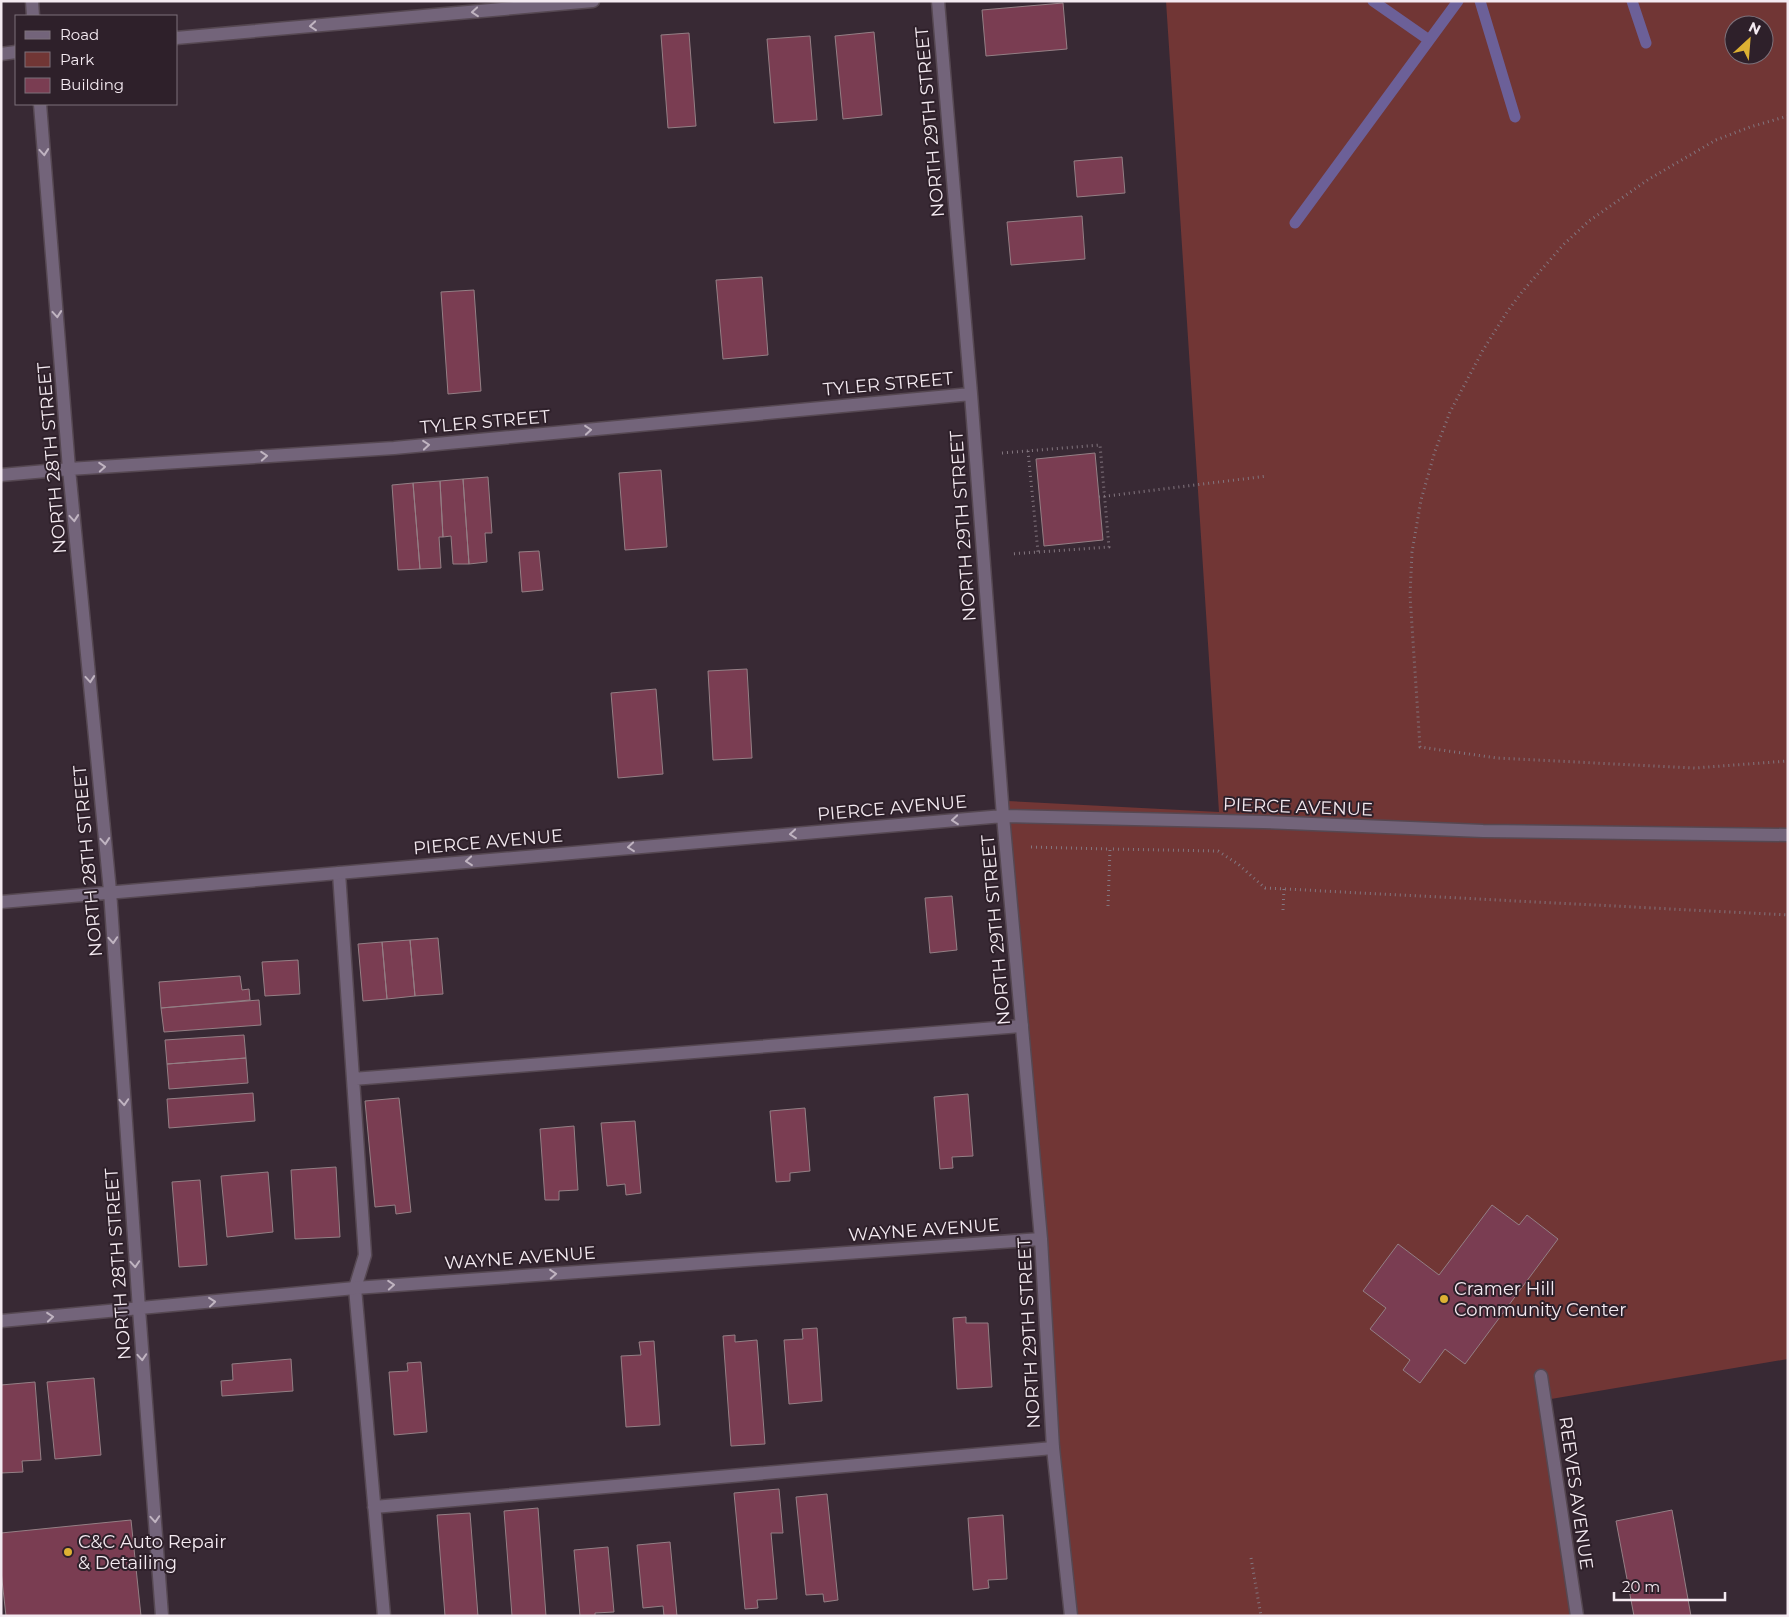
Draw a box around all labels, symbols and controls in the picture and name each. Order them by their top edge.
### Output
one-way arrow [470,6,478,17]
legend [15,15,178,105]
north arrow [1724,15,1774,65]
text: N [1746,18,1764,39]
one-way arrow [308,20,316,31]
text: Road [60,25,99,44]
street label: NORTH 29TH STREET [911,25,949,218]
text: Park [60,50,94,69]
text: Building [60,75,124,94]
one-way arrow [38,149,49,157]
one-way arrow [51,311,62,319]
street label: NORTH 28TH STREET [33,361,71,555]
street label: TYLER STREET [822,367,955,401]
street label: TYLER STREET [419,405,552,439]
one-way arrow [584,424,592,435]
street label: NORTH 29TH STREET [945,429,981,622]
one-way arrow [423,439,431,450]
one-way arrow [261,451,269,462]
one-way arrow [98,461,106,472]
one-way arrow [68,514,79,522]
one-way arrow [84,676,95,684]
street label: NORTH 28TH STREET [69,764,107,958]
street label: PIERCE AVENUE [816,790,968,826]
street label: PIERCE AVENUE [1223,793,1373,821]
one-way arrow [950,814,958,825]
street label: PIERCE AVENUE [412,824,564,860]
one-way arrow [788,828,796,839]
street label: NORTH 29TH STREET [977,833,1015,1026]
one-way arrow [99,837,110,845]
one-way arrow [626,842,634,853]
one-way arrow [465,855,473,866]
one-way arrow [108,936,119,944]
one-way arrow [119,1098,130,1106]
street label: NORTH 28TH STREET [100,1167,136,1361]
street label: WAYNE AVENUE [848,1214,1000,1246]
street label: NORTH 29TH STREET [1013,1236,1045,1429]
street label: WAYNE AVENUE [444,1242,596,1274]
one-way arrow [130,1260,141,1268]
one-way arrow [549,1268,557,1279]
place label: Cramer Hill Community Center [1454,1278,1626,1321]
one-way arrow [387,1280,395,1291]
marker: Cramer Hill Community Center [1438,1293,1450,1305]
one-way arrow [208,1296,216,1307]
one-way arrow [46,1311,54,1322]
one-way arrow [137,1354,148,1362]
street label: REEVES AVENUE [1554,1415,1598,1571]
one-way arrow [149,1516,160,1524]
place label: C&C Auto Repair & Detailing [78,1531,226,1574]
marker: C&C Auto Repair & Detailing [62,1546,74,1558]
scale bar [1614,1570,1725,1602]
text: 20 m [1622,1577,1660,1596]

